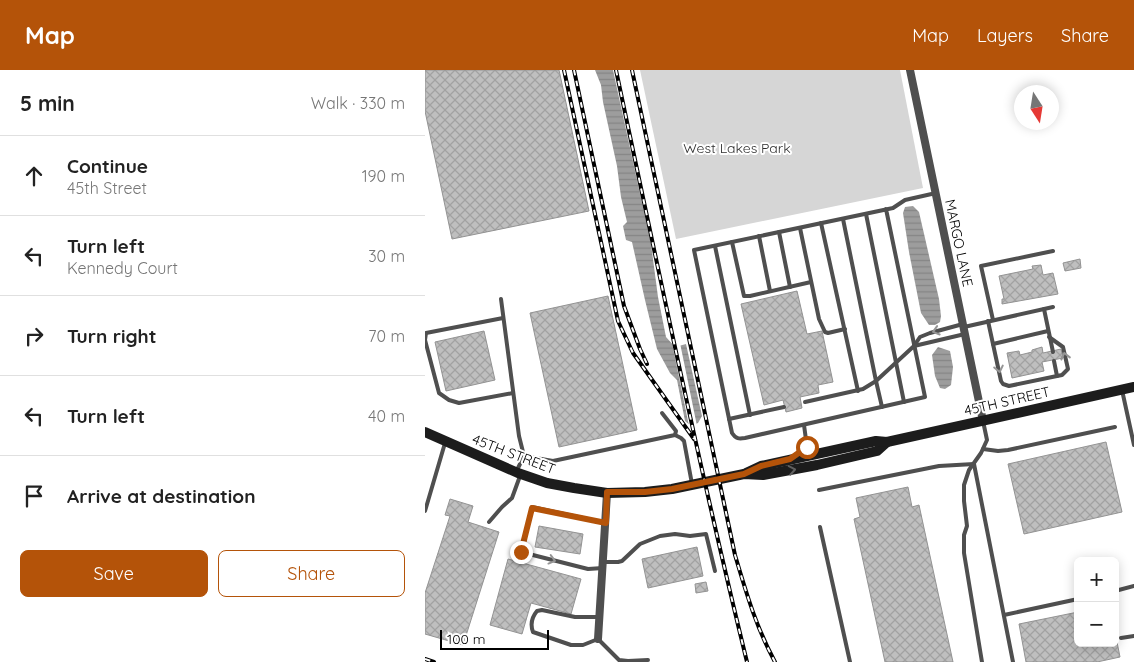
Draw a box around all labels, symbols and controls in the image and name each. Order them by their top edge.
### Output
text: Map [25,20,75,50]
text: Map [912,24,949,47]
text: Layers [977,24,1033,47]
text: Share [1061,24,1109,47]
north arrow [1014,85,1059,130]
text: 5 min [20,90,75,116]
text: Walk · 330 m [311,93,405,113]
park label: West Lakes Park [683,139,791,157]
text: Continue [67,154,148,178]
icon: ahead [20,162,48,190]
text: 190 m [362,166,405,186]
text: 45th Street [67,178,147,198]
street label: MARGO LANE [941,198,977,288]
text: Turn left [67,234,145,258]
icon: left [20,242,48,270]
text: 30 m [368,246,405,266]
text: Kennedy Court [67,258,178,278]
icon: right [20,322,48,350]
text: Turn right [67,324,156,348]
text: 70 m [368,326,405,346]
one-way arrow [933,326,941,336]
one-way arrow [1060,352,1071,361]
one-way arrow [993,364,1004,373]
street label: 45TH STREET [962,382,1052,420]
icon: left [20,402,48,430]
text: Turn left [67,404,145,428]
text: 40 m [368,406,405,426]
street label: 45TH STREET [470,430,558,478]
route start [796,436,819,459]
one-way arrow [788,465,796,475]
icon: arrive [20,482,48,510]
text: Arrive at destination [67,484,256,508]
route end [510,541,533,564]
button: Save [20,550,208,597]
button: Share [218,550,405,597]
one-way arrow [548,554,557,565]
map controls [1074,557,1119,647]
button: + [1074,557,1119,602]
button: − [1074,602,1119,647]
scale bar [440,627,549,650]
text: 100 m [447,630,485,648]

